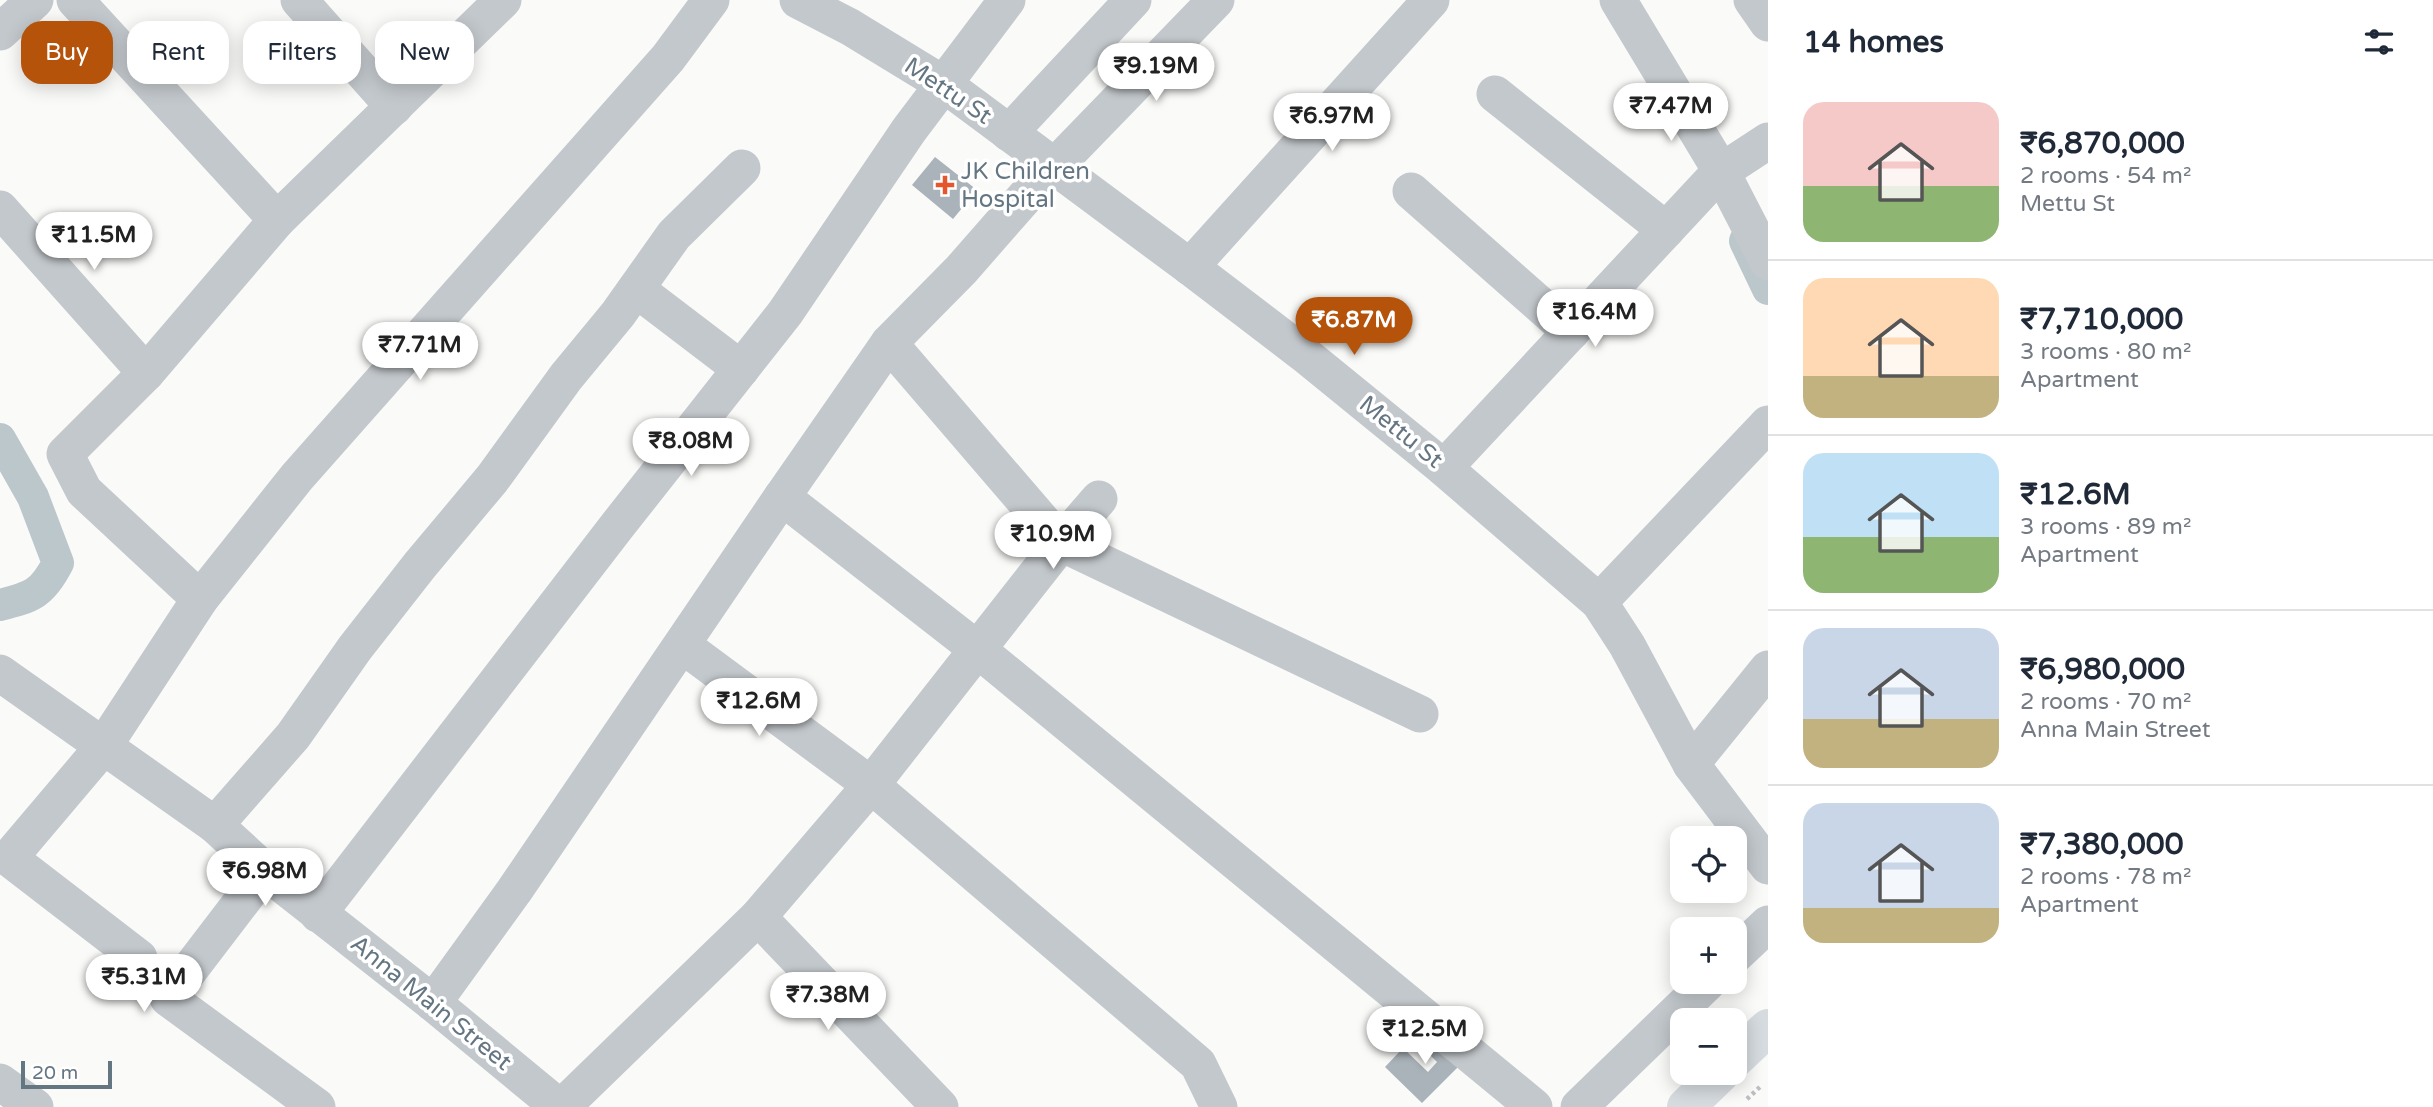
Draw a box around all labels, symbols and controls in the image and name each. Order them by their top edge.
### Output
chip: Buy [21,21,113,84]
chip: Rent [127,21,229,84]
chip: Filters [243,21,361,84]
chip: New [375,21,474,84]
icon: filters [2360,23,2398,61]
text: 14 homes [1803,24,1944,61]
pin: ₹9.19M [1099,43,1213,103]
street label: Mettu St [899,51,997,131]
text: ₹9.19M [1114,52,1199,80]
pin: ₹7.47M [1614,83,1728,143]
text: ₹7.47M [1629,92,1713,120]
pin: ₹6.97M [1275,94,1389,153]
text: ₹6.97M [1290,102,1375,130]
text: ₹6,870,000 [2020,125,2185,162]
icon: home [1859,130,1943,214]
place label: JK Children Hospital [961,157,1090,214]
text: 2 rooms · 54 m² [2020,162,2191,190]
marker: JK Children Hospital [935,175,955,195]
text: Mettu St [2020,190,2115,218]
pin: ₹11.5M [37,212,151,272]
text: ₹11.5M [52,221,137,249]
pin: ₹16.4M [1538,290,1652,349]
pin: ₹6.87M [1297,298,1411,357]
text: ₹16.4M [1553,298,1637,326]
text: ₹7,710,000 [2020,301,2183,338]
text: ₹6.87M [1312,306,1396,334]
icon: home [1859,306,1943,390]
pin: ₹7.71M [363,322,477,382]
text: ₹7.71M [378,331,462,359]
text: 3 rooms · 80 m² [2020,338,2191,366]
text: Apartment [2020,366,2139,394]
street label: Mettu St [1353,390,1449,474]
pin: ₹8.08M [634,419,748,478]
text: ₹8.08M [649,427,734,455]
text: ₹12.6M [2020,476,2131,513]
icon: home [1859,481,1943,565]
pin: ₹10.9M [996,512,1110,571]
text: 3 rooms · 89 m² [2020,513,2191,541]
text: ₹10.9M [1011,520,1096,548]
text: Apartment [2020,541,2139,569]
text: ₹6,980,000 [2020,651,2185,688]
icon: home [1859,656,1943,740]
pin: ₹12.6M [702,678,816,738]
text: ₹12.6M [717,687,802,715]
text: 2 rooms · 70 m² [2020,688,2191,716]
text: Anna Main Street [2020,716,2211,744]
map controls [1670,826,1747,1085]
button: locate [1670,826,1747,903]
text: ₹7,380,000 [2020,826,2184,863]
icon: home [1859,831,1943,915]
pin: ₹6.98M [208,848,322,908]
text: ₹6.98M [223,857,308,885]
text: 2 rooms · 78 m² [2020,863,2191,891]
text: Apartment [2020,891,2139,919]
button: + [1670,917,1747,994]
street label: Anna Main Street [345,929,517,1077]
pin: ₹5.31M [87,954,201,1014]
text: ₹5.31M [102,963,186,991]
pin: ₹7.38M [771,972,885,1032]
text: ₹7.38M [786,981,870,1009]
pin: ₹12.5M [1368,1006,1482,1066]
button: − [1670,1008,1747,1085]
text: ₹12.5M [1383,1015,1468,1043]
scale bar [21,1058,112,1090]
text: 20 m [32,1062,78,1084]

